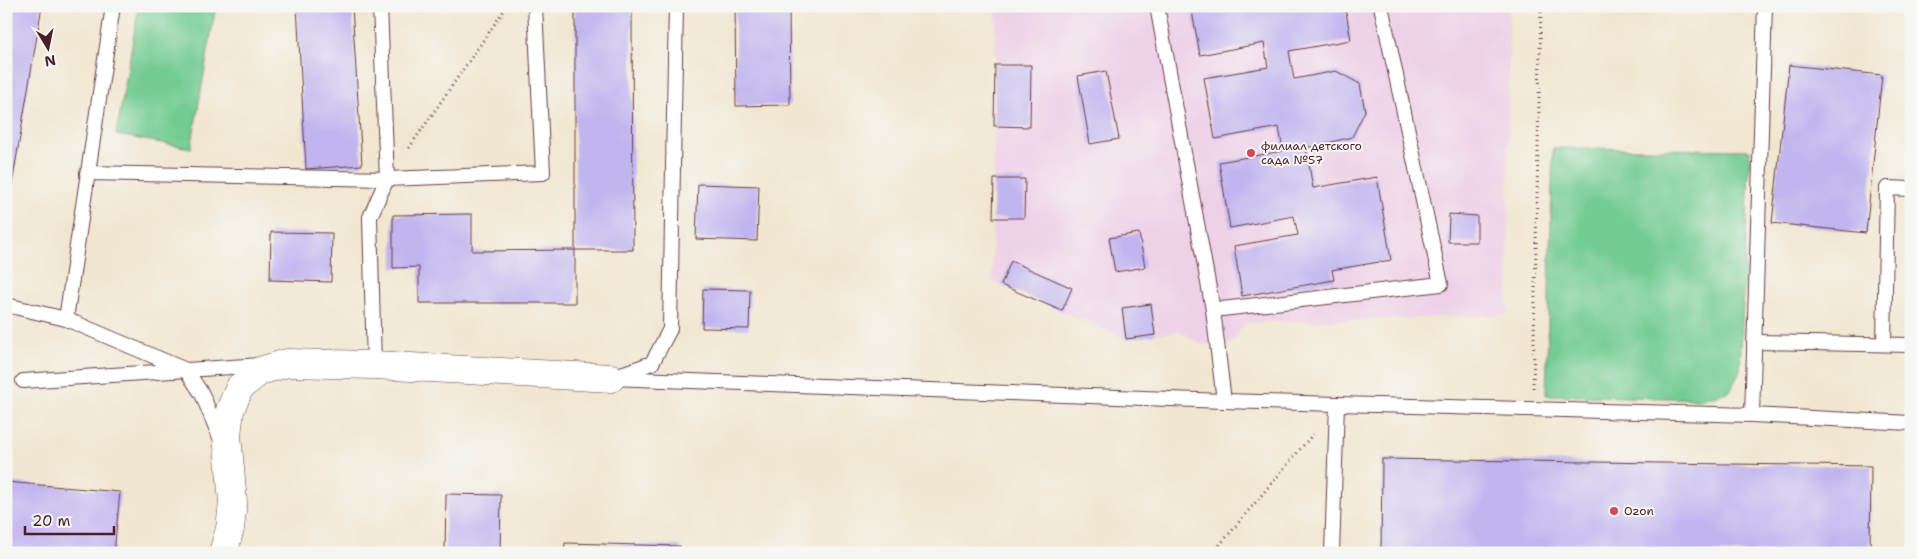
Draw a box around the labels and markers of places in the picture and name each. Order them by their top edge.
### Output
place label: филиал детского сада №57 [1261,138,1362,168]
marker: филиал детского сада №57 [1245,147,1257,159]
place label: Ozon [1624,503,1654,519]
marker: Ozon [1608,505,1620,517]

